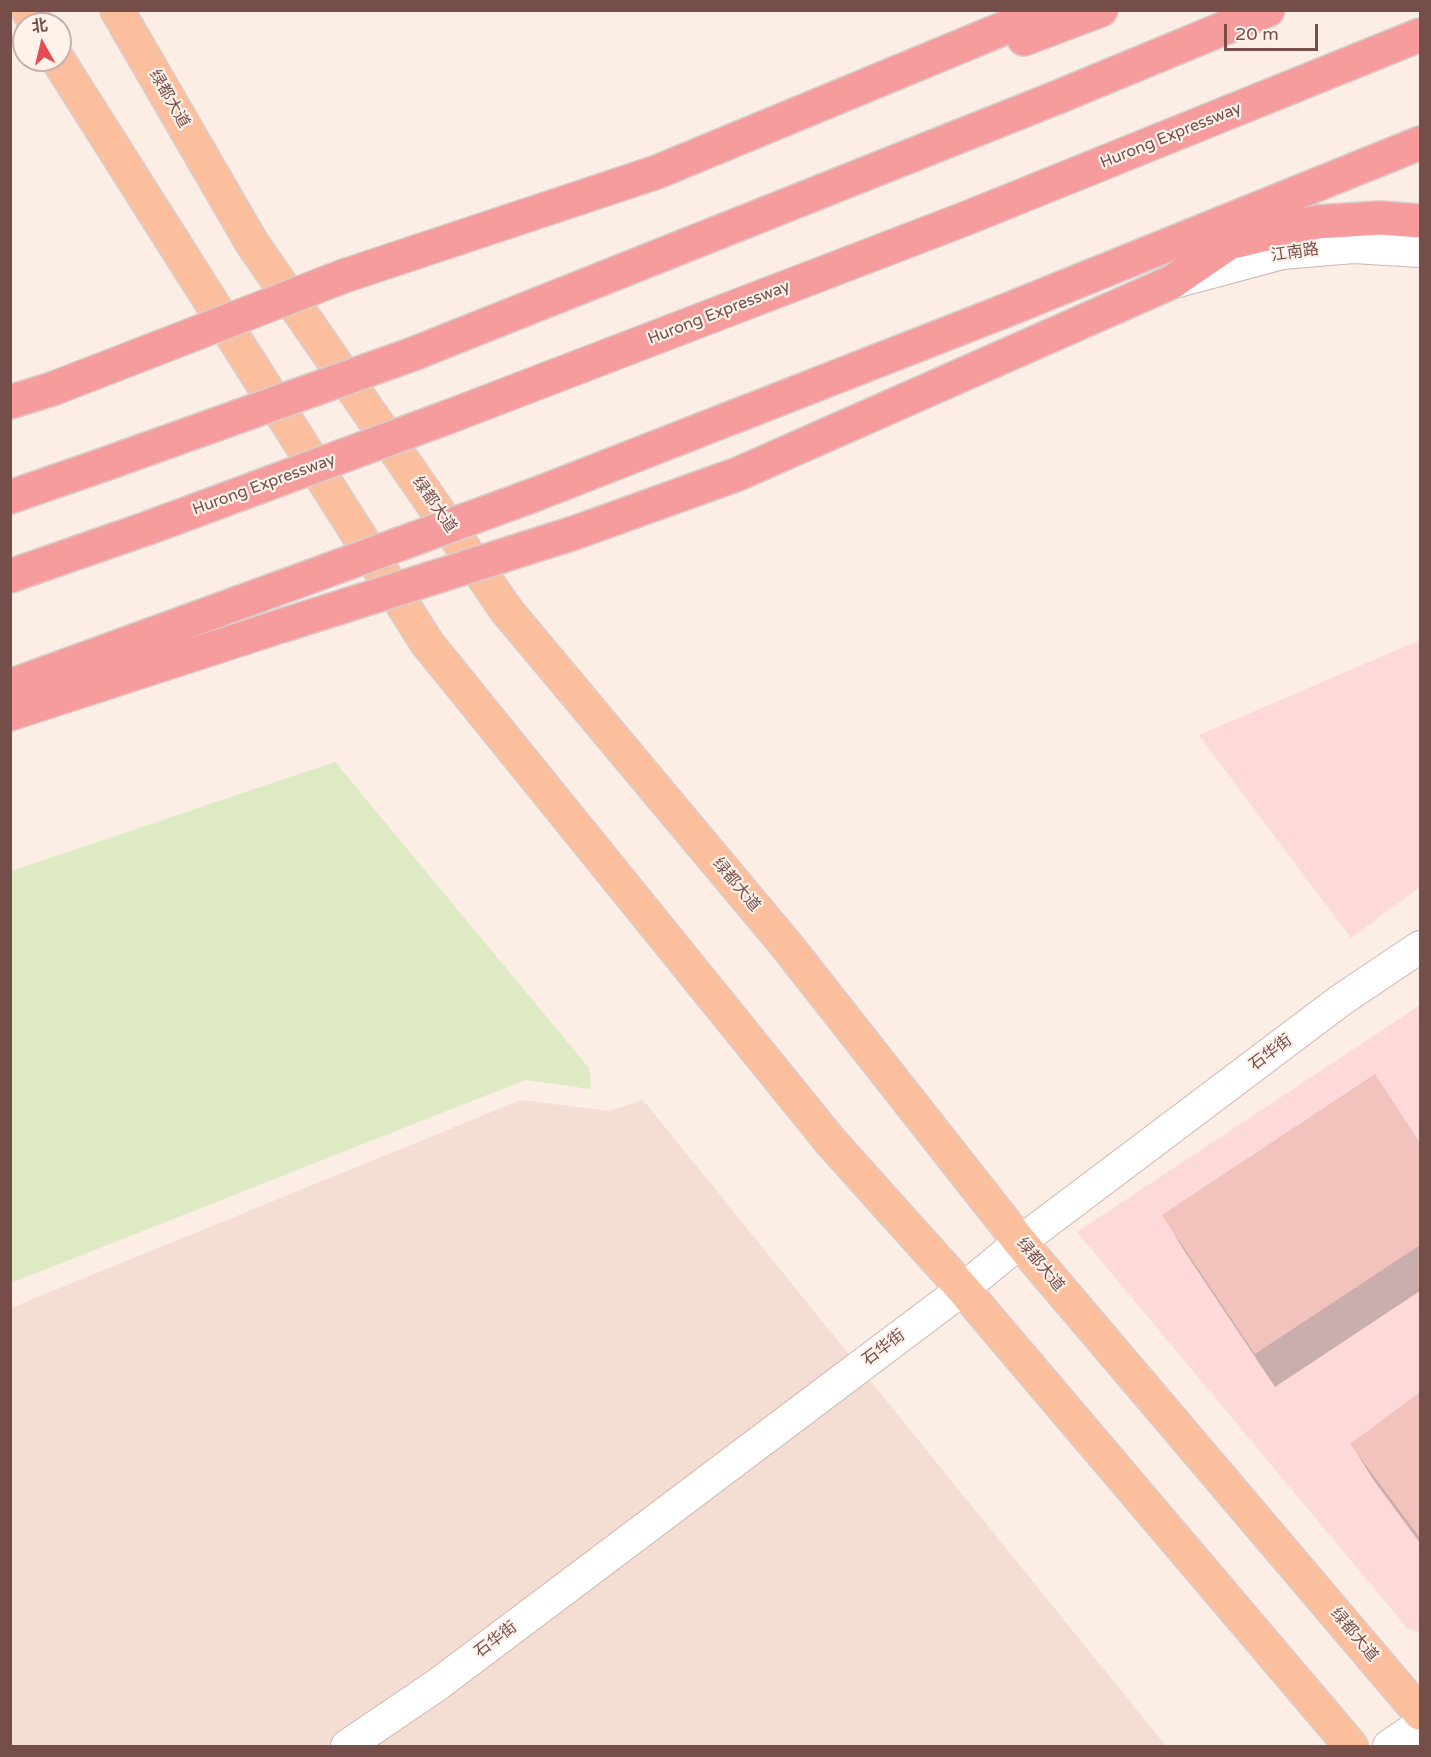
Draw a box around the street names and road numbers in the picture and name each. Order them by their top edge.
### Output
street label: 绿都大道 [145,66,193,132]
street label: Hurong Expressway [1098,99,1244,173]
street label: 江南路 [1270,240,1320,266]
street label: Hurong Expressway [645,277,793,349]
street label: Hurong Expressway [190,450,338,520]
street label: 绿都大道 [408,473,460,537]
street label: 绿都大道 [708,854,764,916]
street label: 石华街 [1246,1031,1296,1075]
street label: 绿都大道 [1012,1234,1068,1296]
street label: 石华街 [859,1326,909,1370]
street label: 绿都大道 [1326,1604,1382,1666]
street label: 石华街 [471,1618,521,1662]

